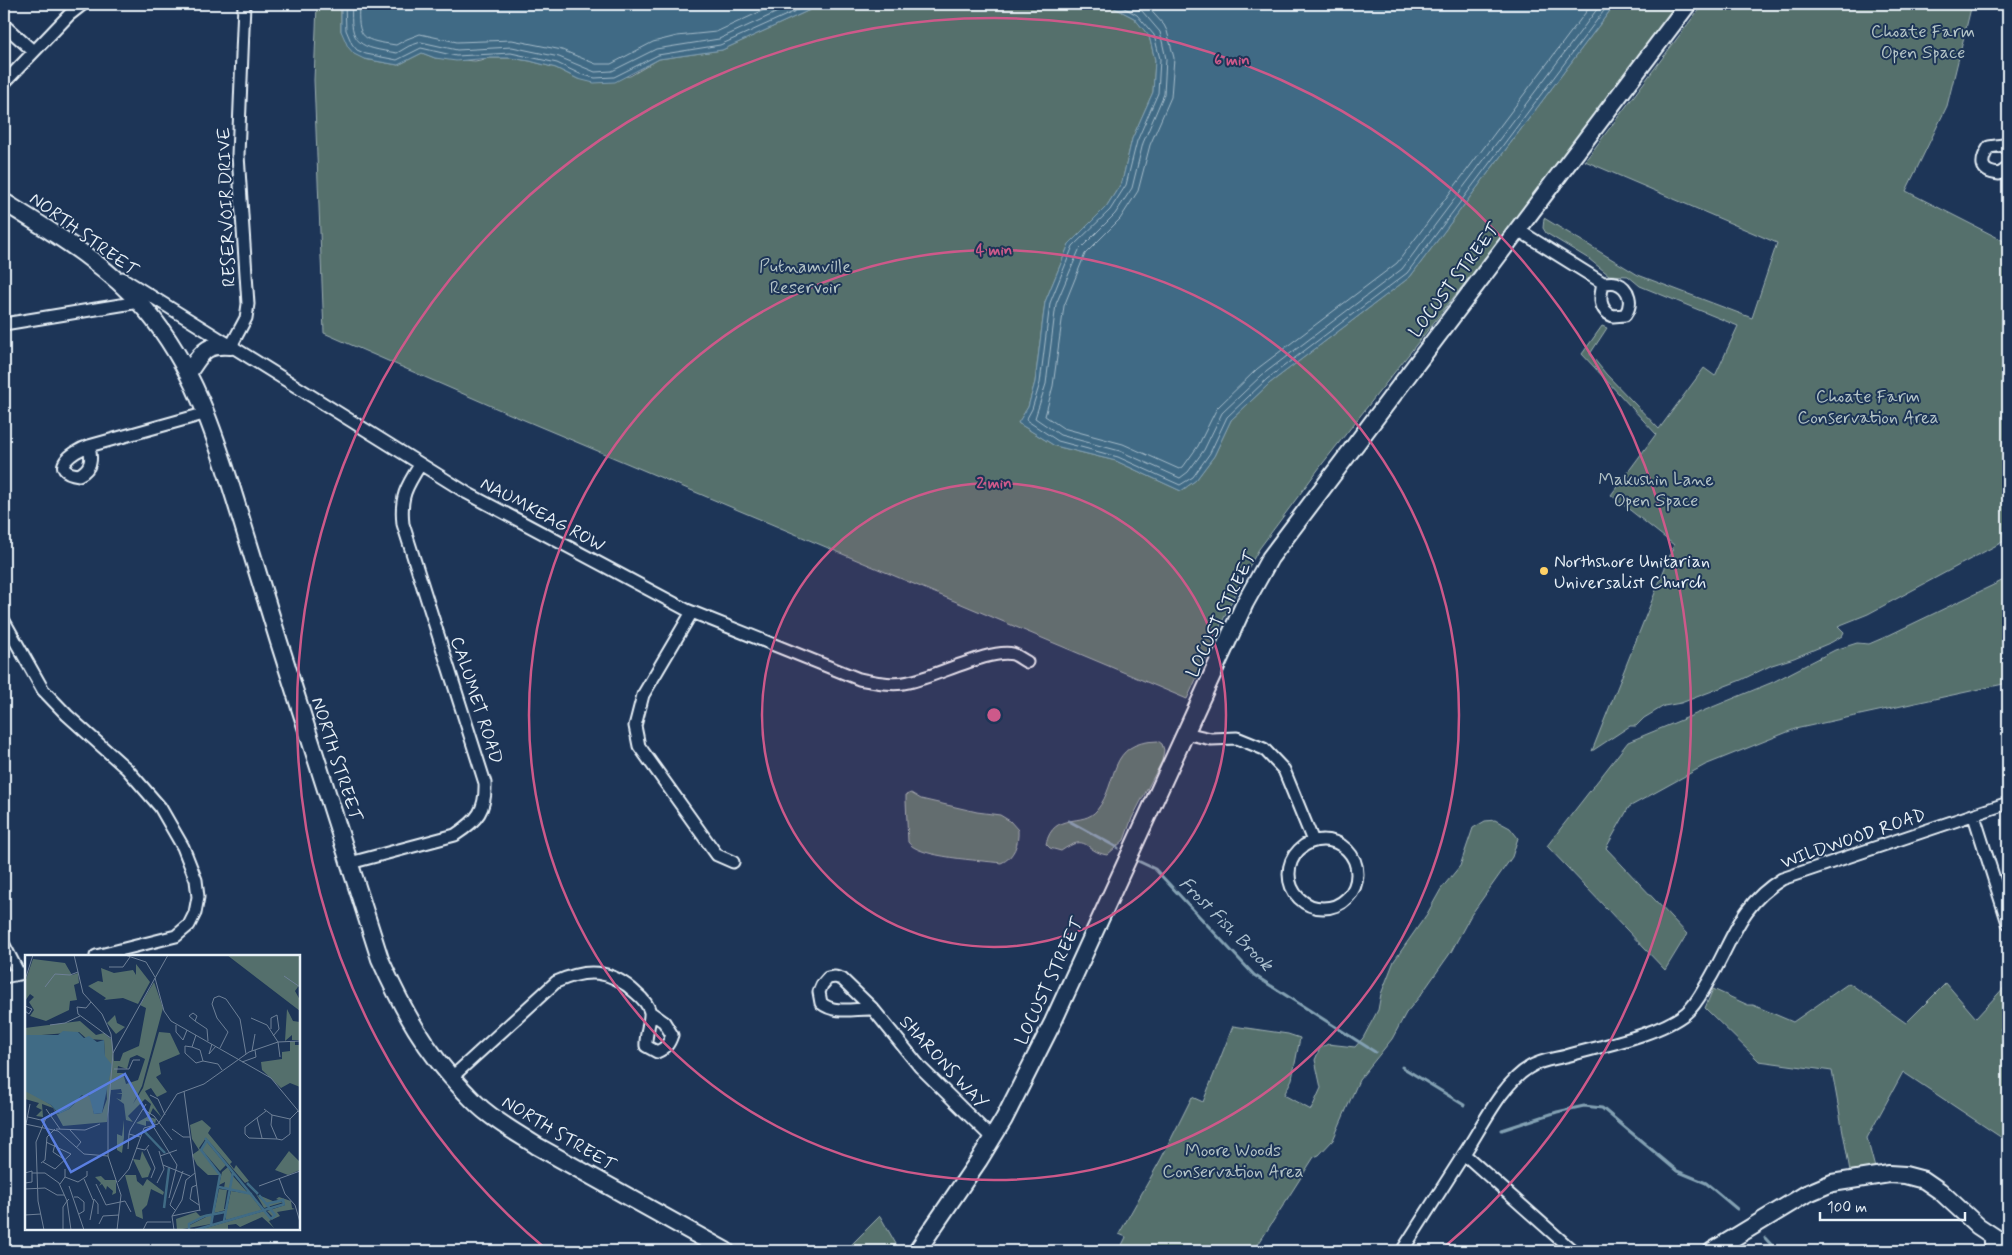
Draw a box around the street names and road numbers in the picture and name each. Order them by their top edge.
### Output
street label: RESERVOIR DRIVE [212,126,242,287]
street label: NORTH STREET [24,187,143,283]
street label: LOCUST STREET [1404,218,1506,343]
street label: NAUMKEAG ROW [476,472,609,558]
street label: LOCUST STREET [1181,547,1263,682]
street label: CALUMET ROAD [444,634,508,767]
street label: NORTH STREET [305,694,368,825]
street label: WILDWOOD ROAD [1778,803,1929,875]
street label: LOCUST STREET [1010,913,1090,1049]
street label: SHARONS WAY [894,1011,993,1115]
street label: NORTH STREET [497,1090,621,1178]

